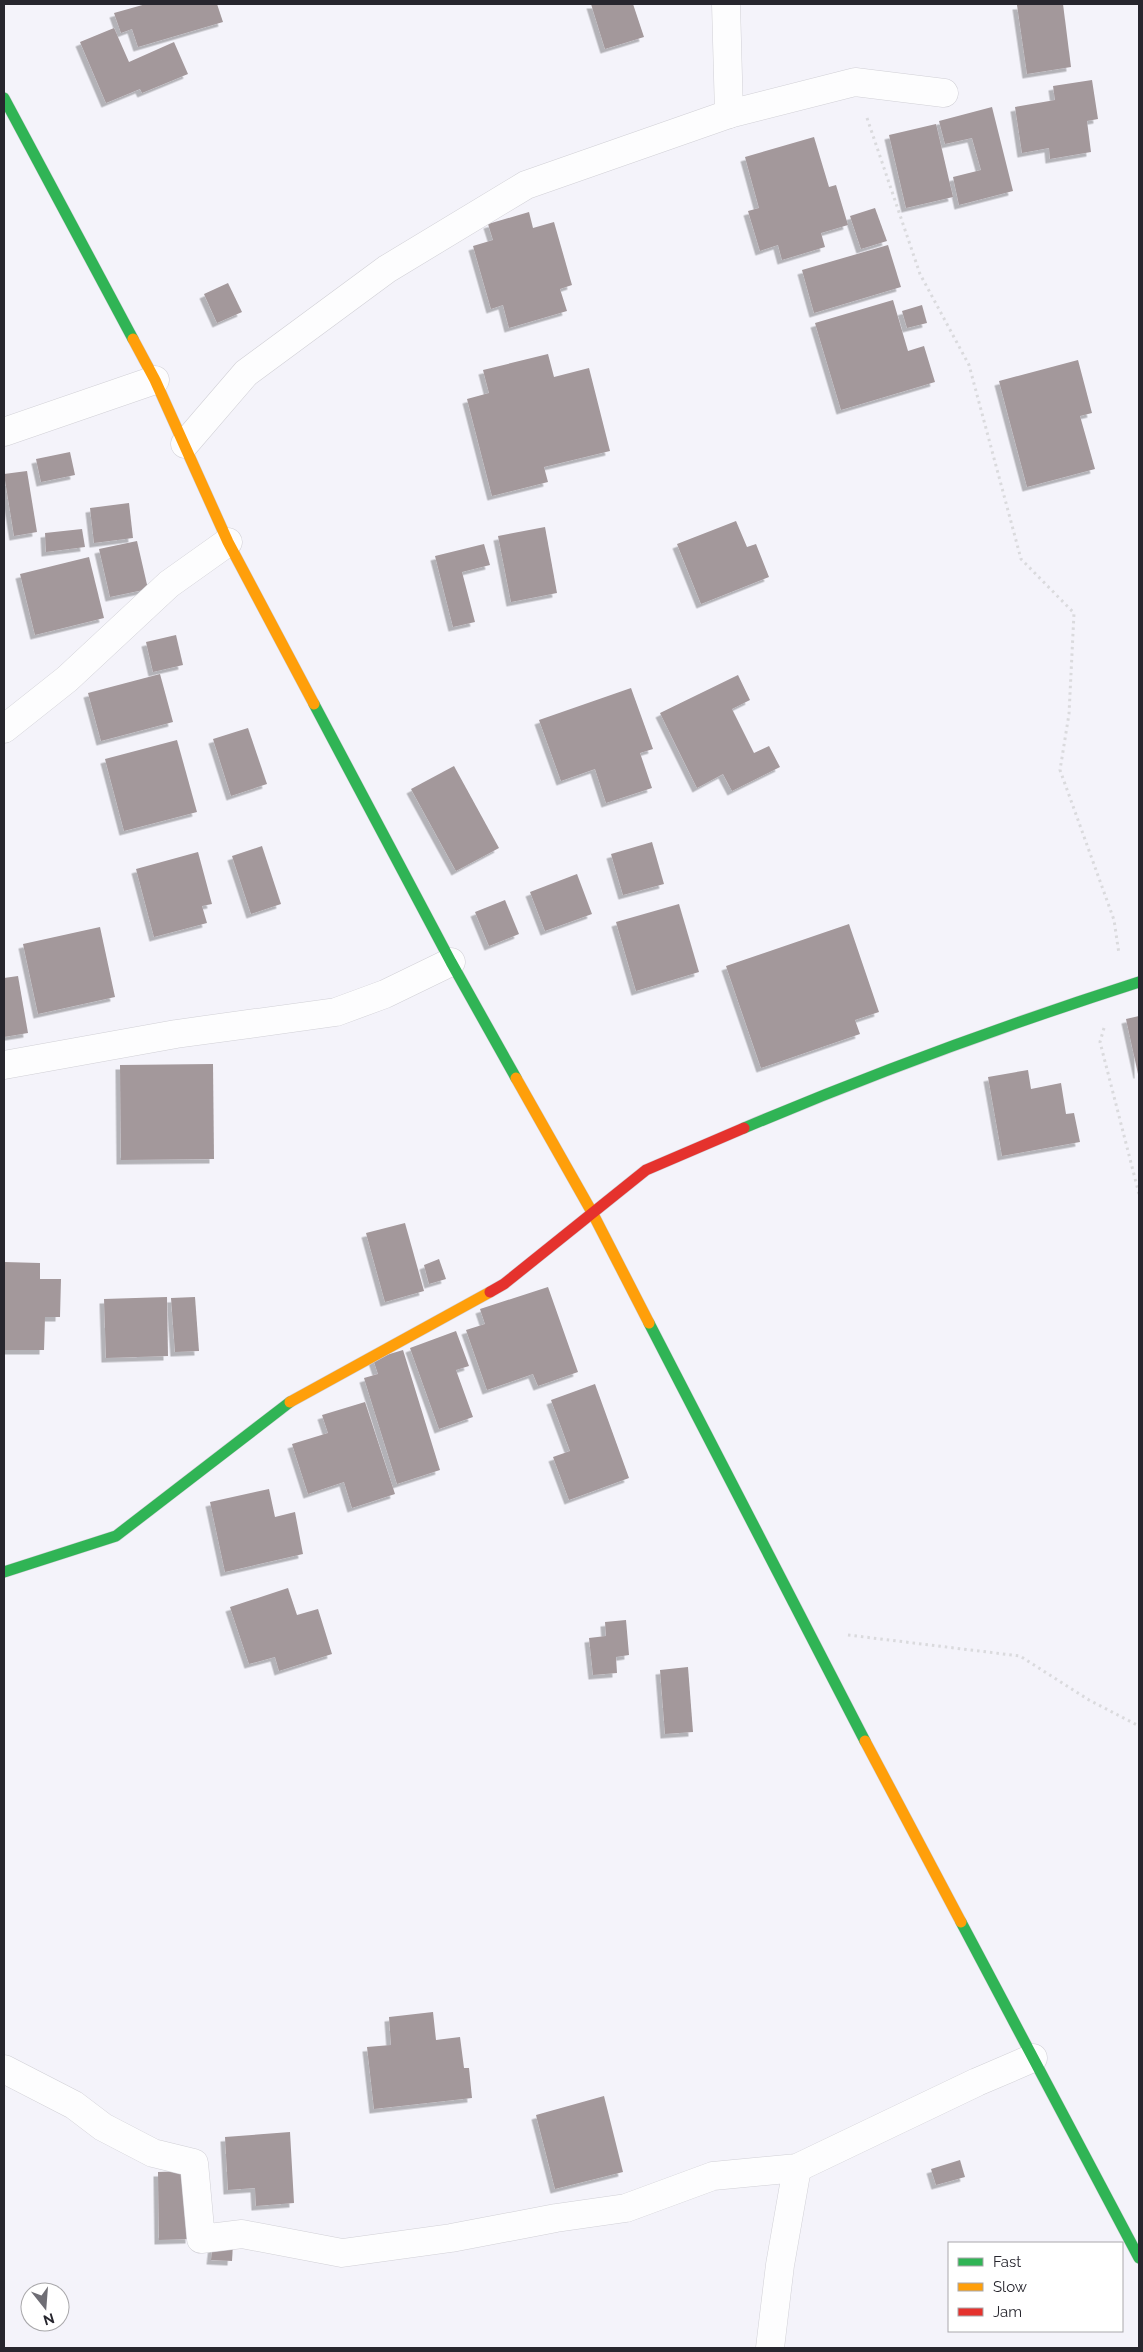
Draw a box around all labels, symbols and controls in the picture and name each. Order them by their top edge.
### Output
legend [948,2242,1123,2332]
text: Fast [993,2253,1021,2271]
text: Slow [993,2278,1027,2296]
north arrow [20,2282,70,2332]
text: Jam [993,2303,1022,2321]
text: N [41,2310,56,2329]

